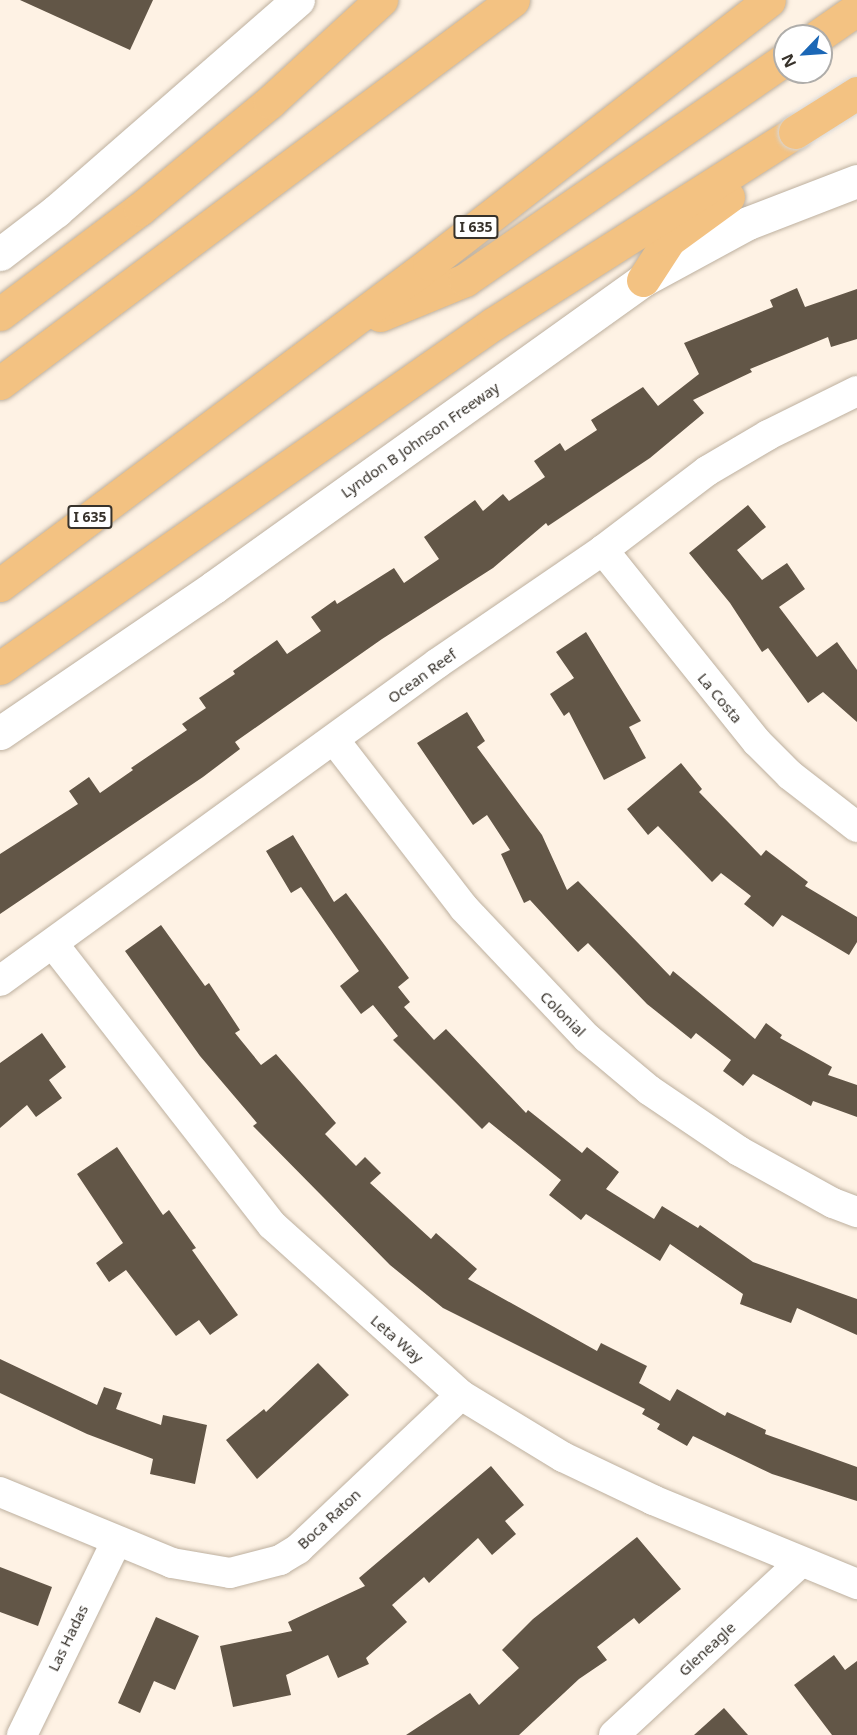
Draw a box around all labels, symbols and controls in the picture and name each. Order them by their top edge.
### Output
north arrow [773,24,833,84]
text: N [776,50,801,71]
road number: I 635 [452,216,500,238]
street label: Lyndon B Johnson Freeway [337,378,503,502]
road number: I 635 [66,506,114,528]
street label: Ocean Reef [384,645,460,707]
street label: La Costa [694,669,746,727]
street label: Colonial [537,988,589,1040]
street label: Leta Way [367,1311,427,1367]
street label: Boca Raton [294,1485,364,1553]
street label: Las Hadas [44,1602,92,1674]
street label: Gleneagle [675,1618,739,1680]

